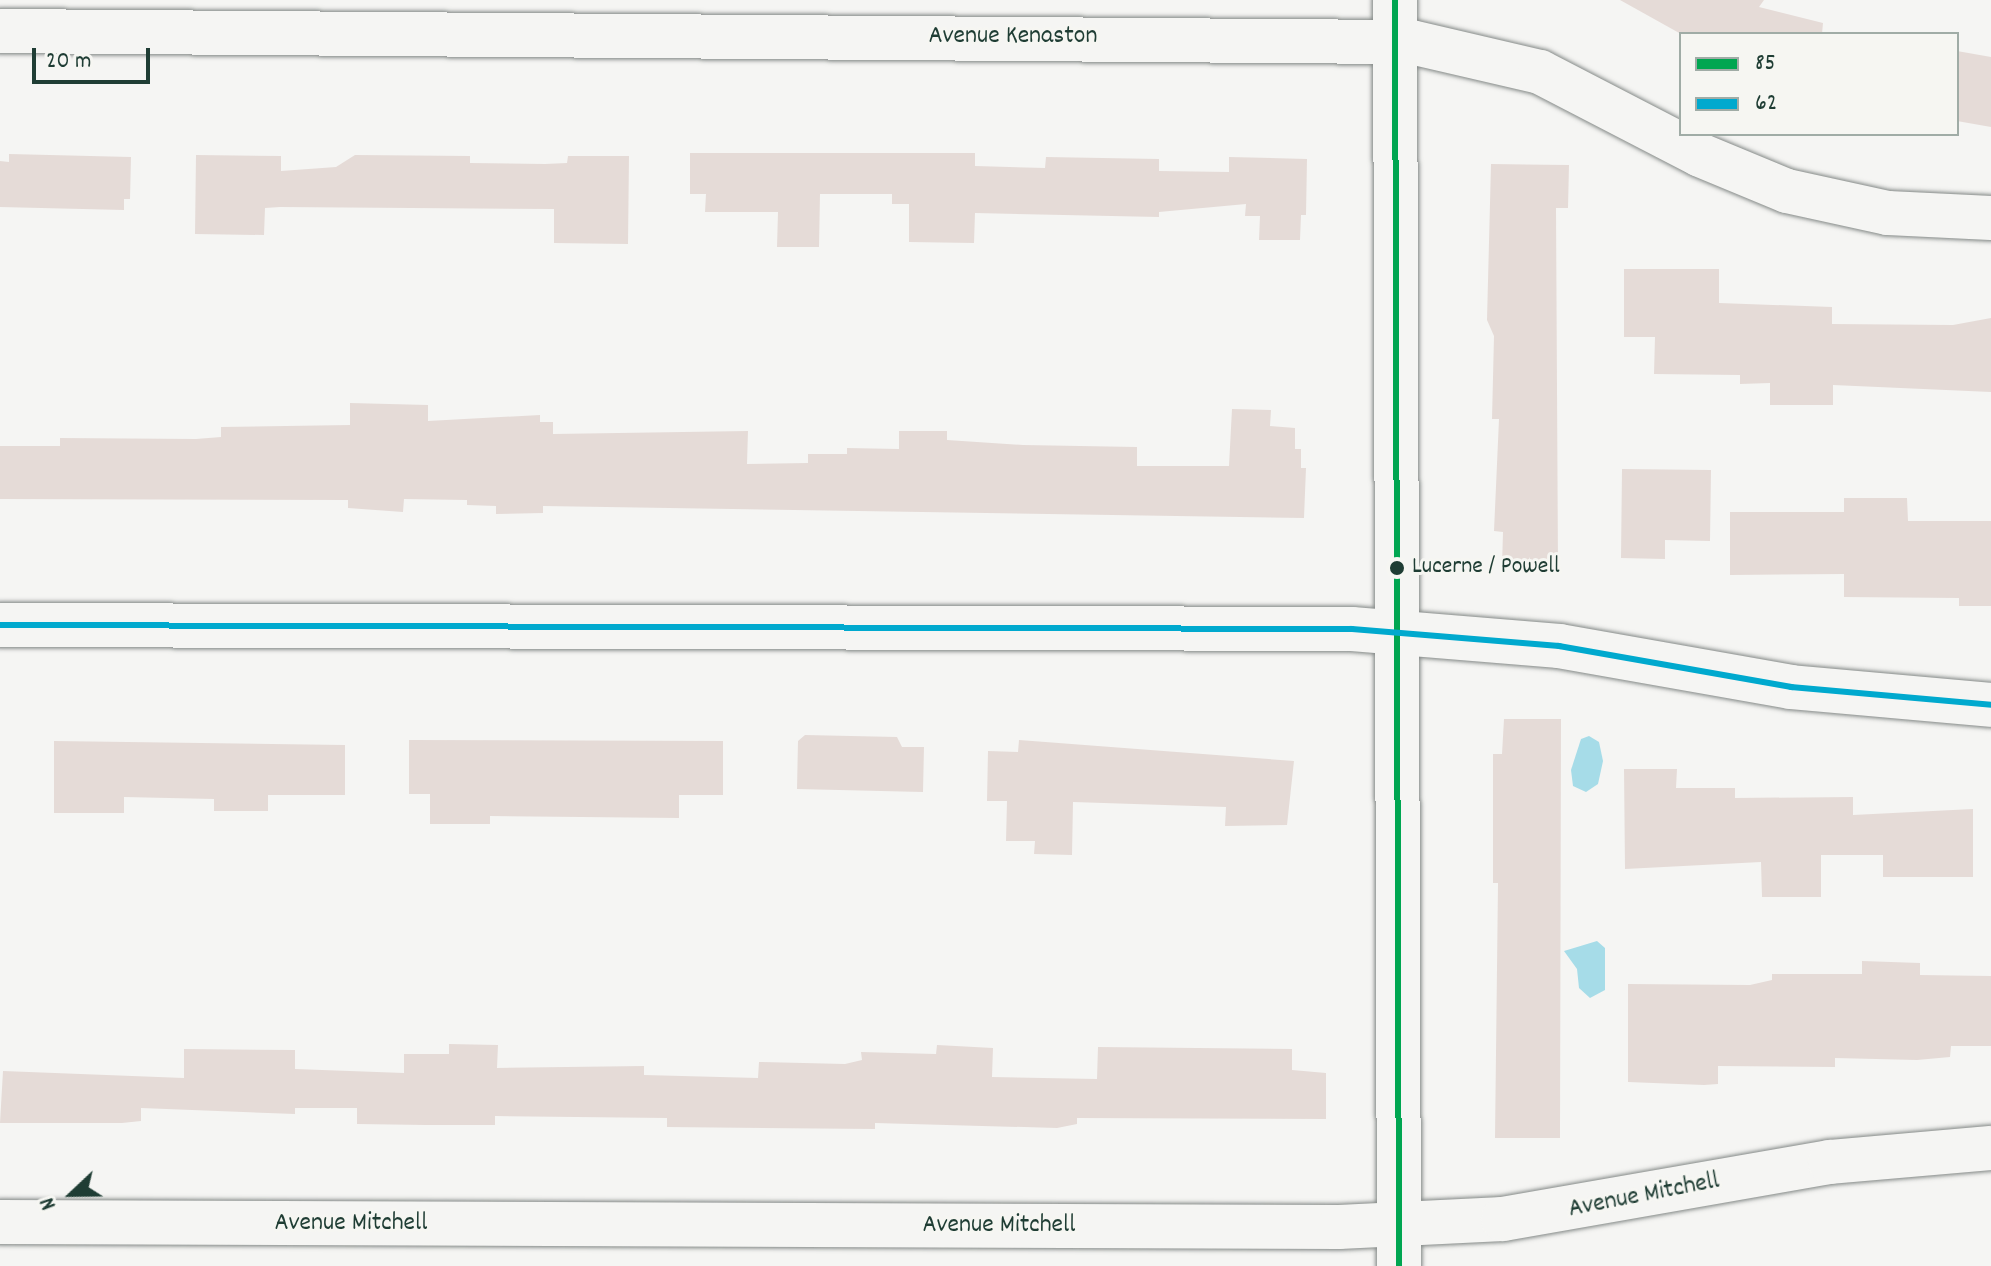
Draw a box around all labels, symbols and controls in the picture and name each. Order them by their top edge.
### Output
street label: Avenue Kenaston [929,21,1097,53]
scale bar [36,32,154,82]
legend [1679,32,1959,136]
text: 20 m [46,45,92,79]
text: 85 [1755,47,1776,81]
text: 62 [1755,87,1777,121]
place label: Lucerne / Powell [1412,554,1560,582]
marker: Lucerne / Powell [1389,560,1405,576]
north arrow [32,1154,112,1234]
street label: Avenue Mitchell [1566,1166,1722,1226]
text: N [33,1192,66,1214]
street label: Avenue Mitchell [275,1208,427,1240]
street label: Avenue Mitchell [923,1210,1075,1242]

